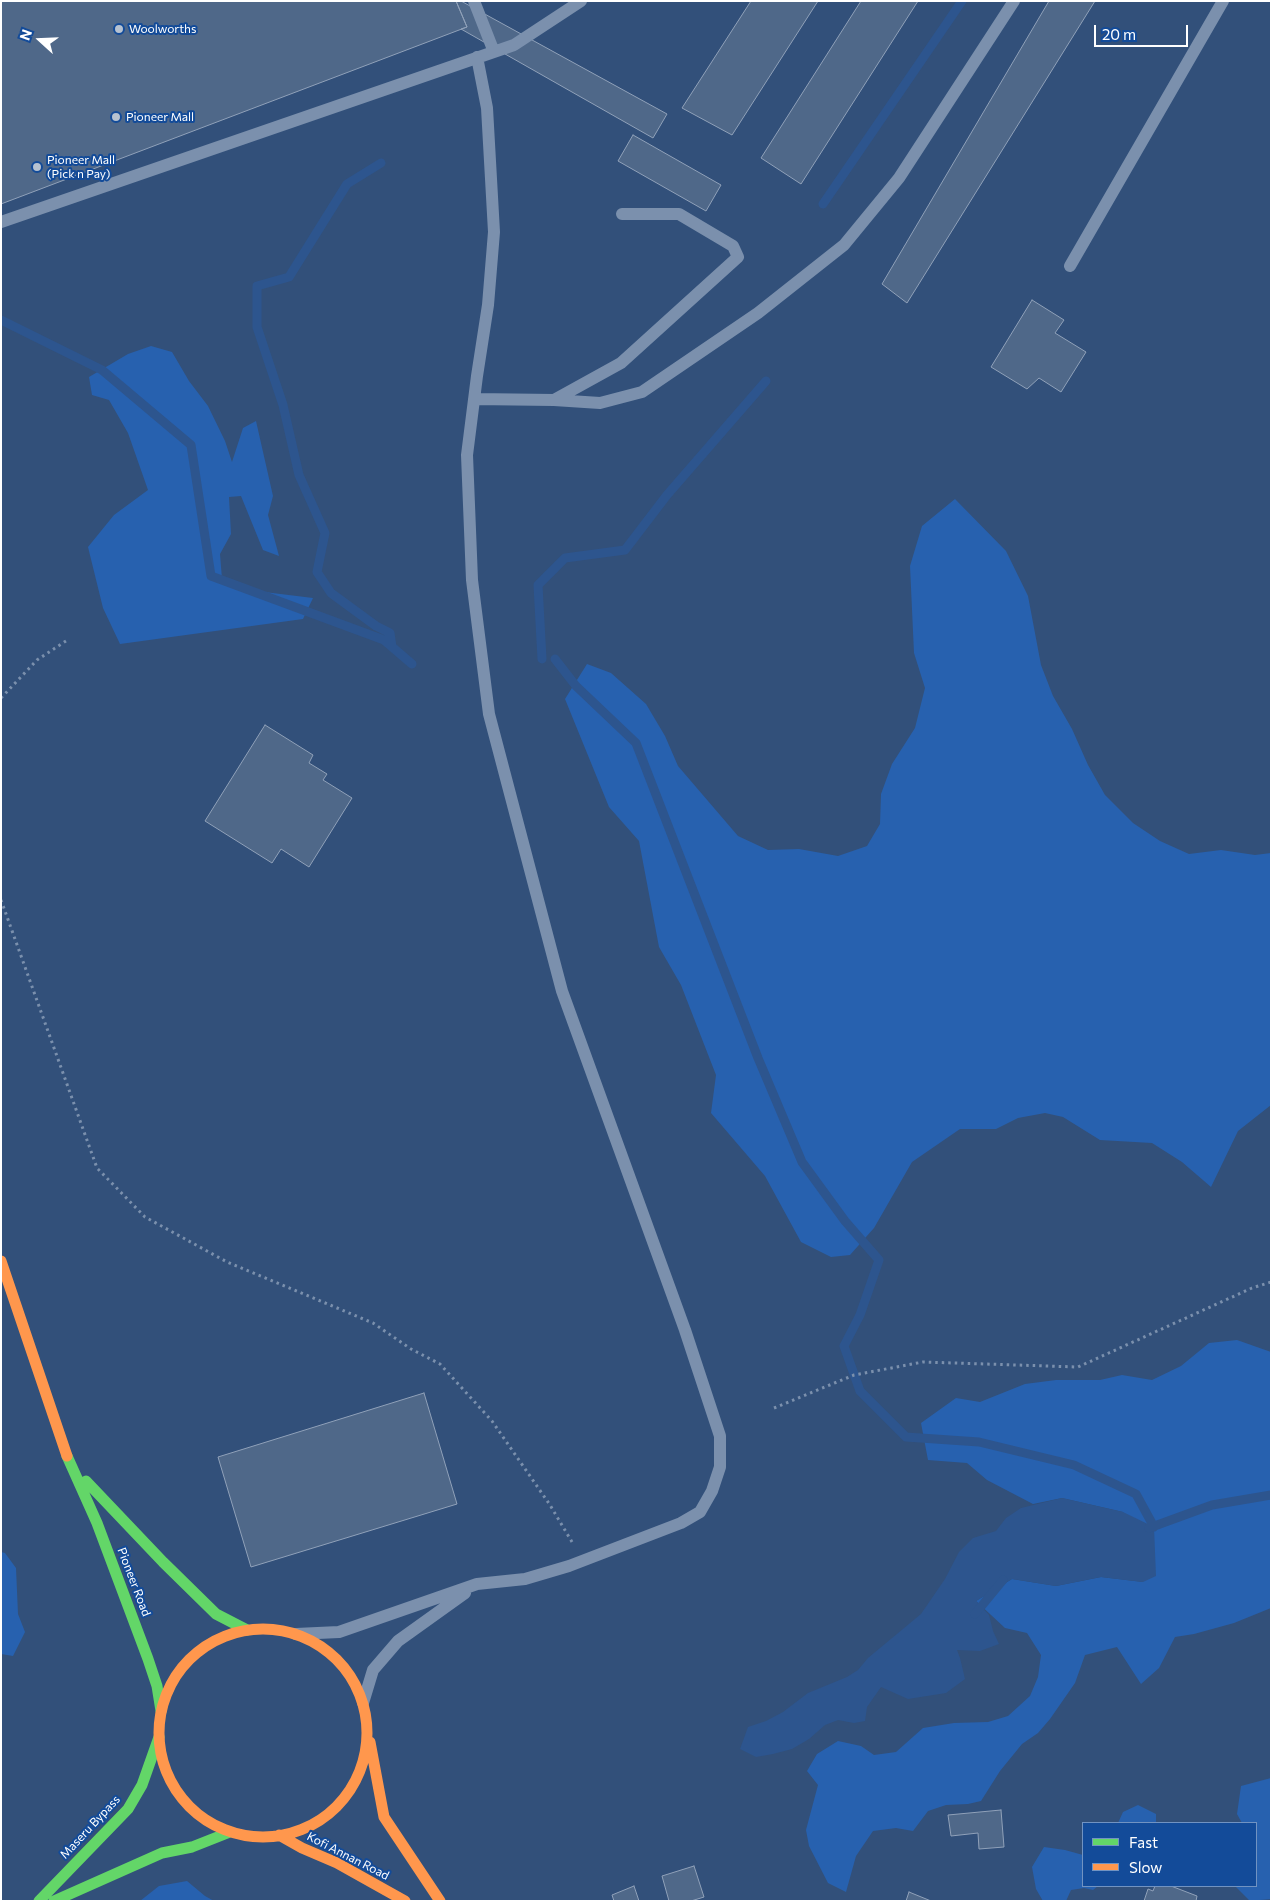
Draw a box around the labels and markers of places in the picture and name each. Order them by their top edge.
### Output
place label: Woolworths [129,22,196,36]
marker: Woolworths [113,23,125,35]
place label: Pioneer Mall [126,110,194,124]
marker: Pioneer Mall [110,111,122,123]
place label: Pioneer Mall (Pick n Pay) [47,153,115,181]
marker: Pioneer Mall (Pick n Pay) [31,161,43,173]

